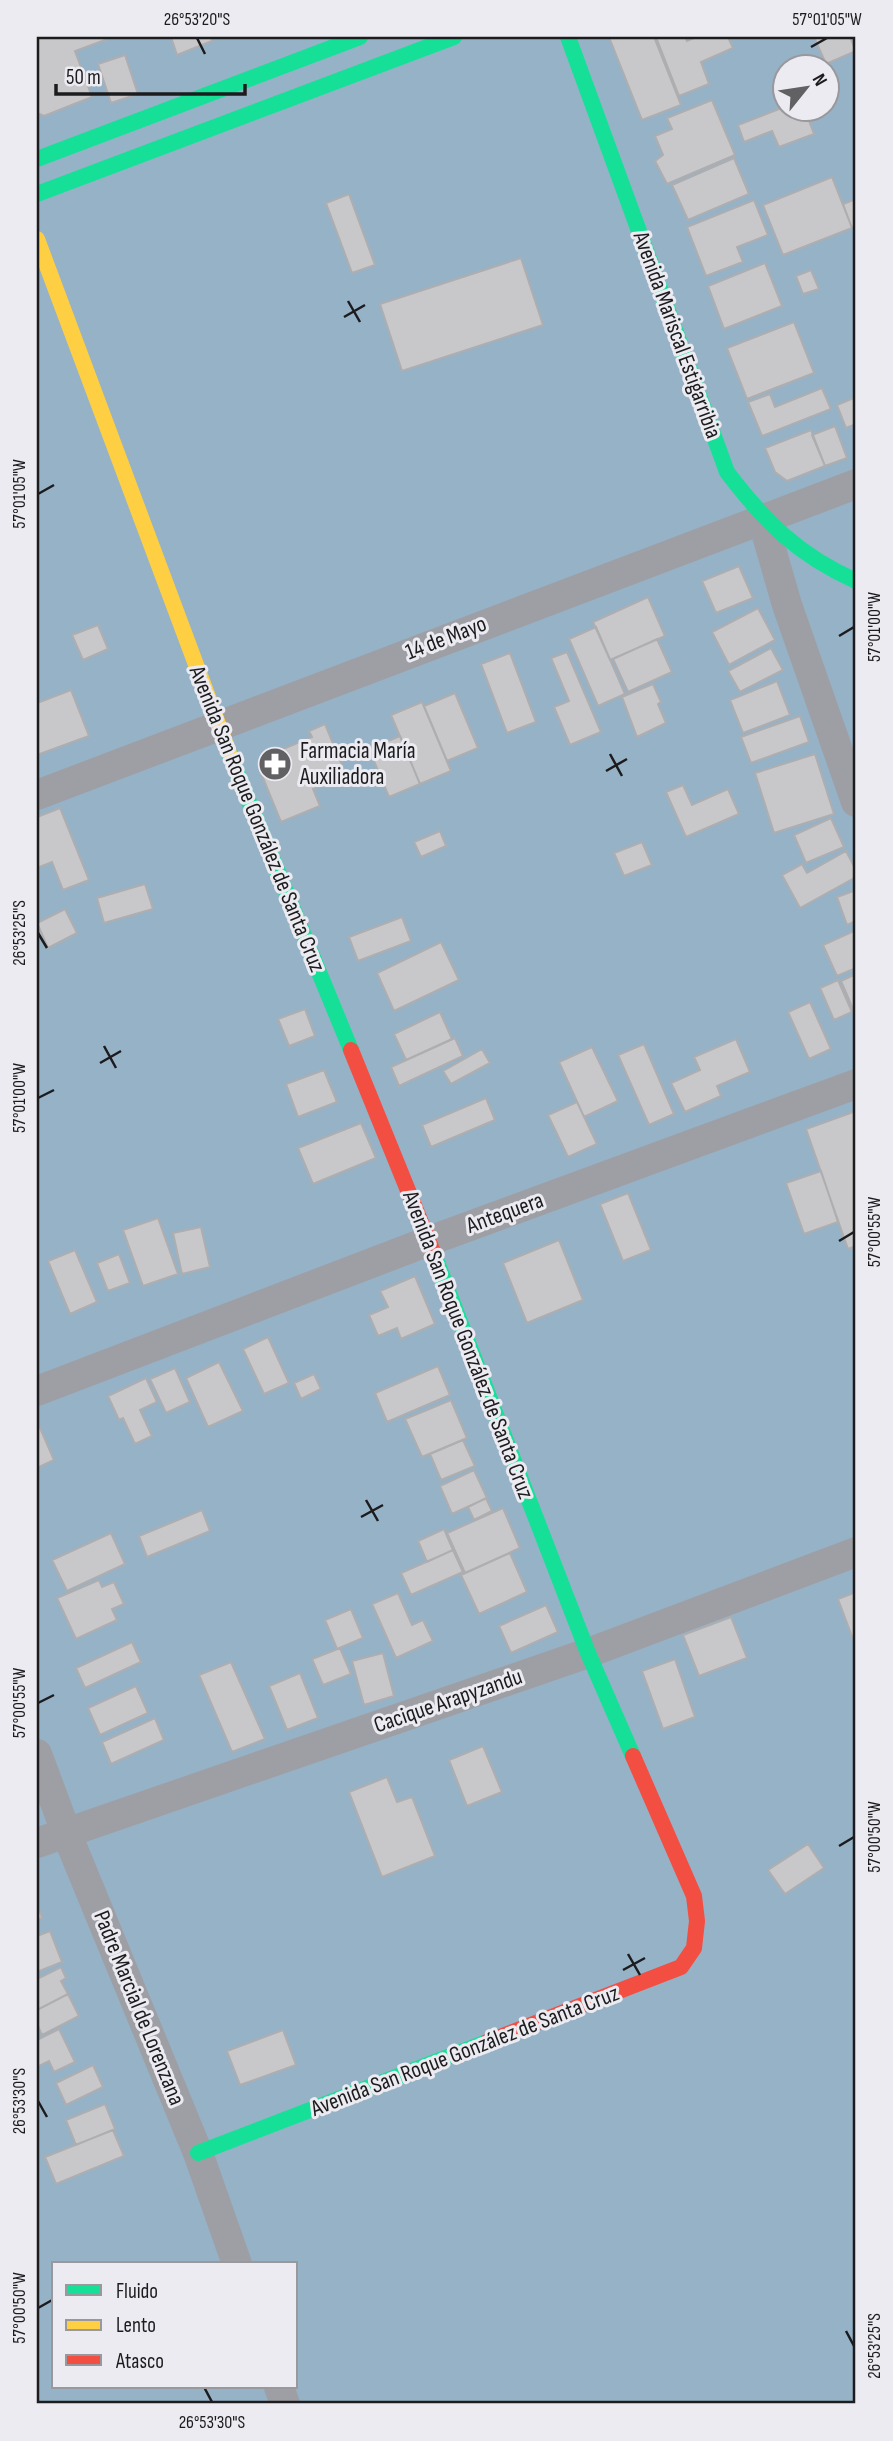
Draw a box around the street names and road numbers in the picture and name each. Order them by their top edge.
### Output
street label: Avenida Mariscal Estigarribia [626,227,727,442]
street label: 14 de Mayo [402,610,490,666]
street label: Avenida San Roque González de Santa Cruz [182,661,331,976]
street label: Avenida San Roque González de Santa Cruz [396,1186,540,1503]
street label: Antequera [462,1186,547,1240]
street label: Cacique Arapyzandu [370,1663,526,1739]
street label: Padre Marcial de Lorenzana [87,1907,191,2109]
street label: Avenida San Roque González de Santa Cruz [306,1979,623,2123]

